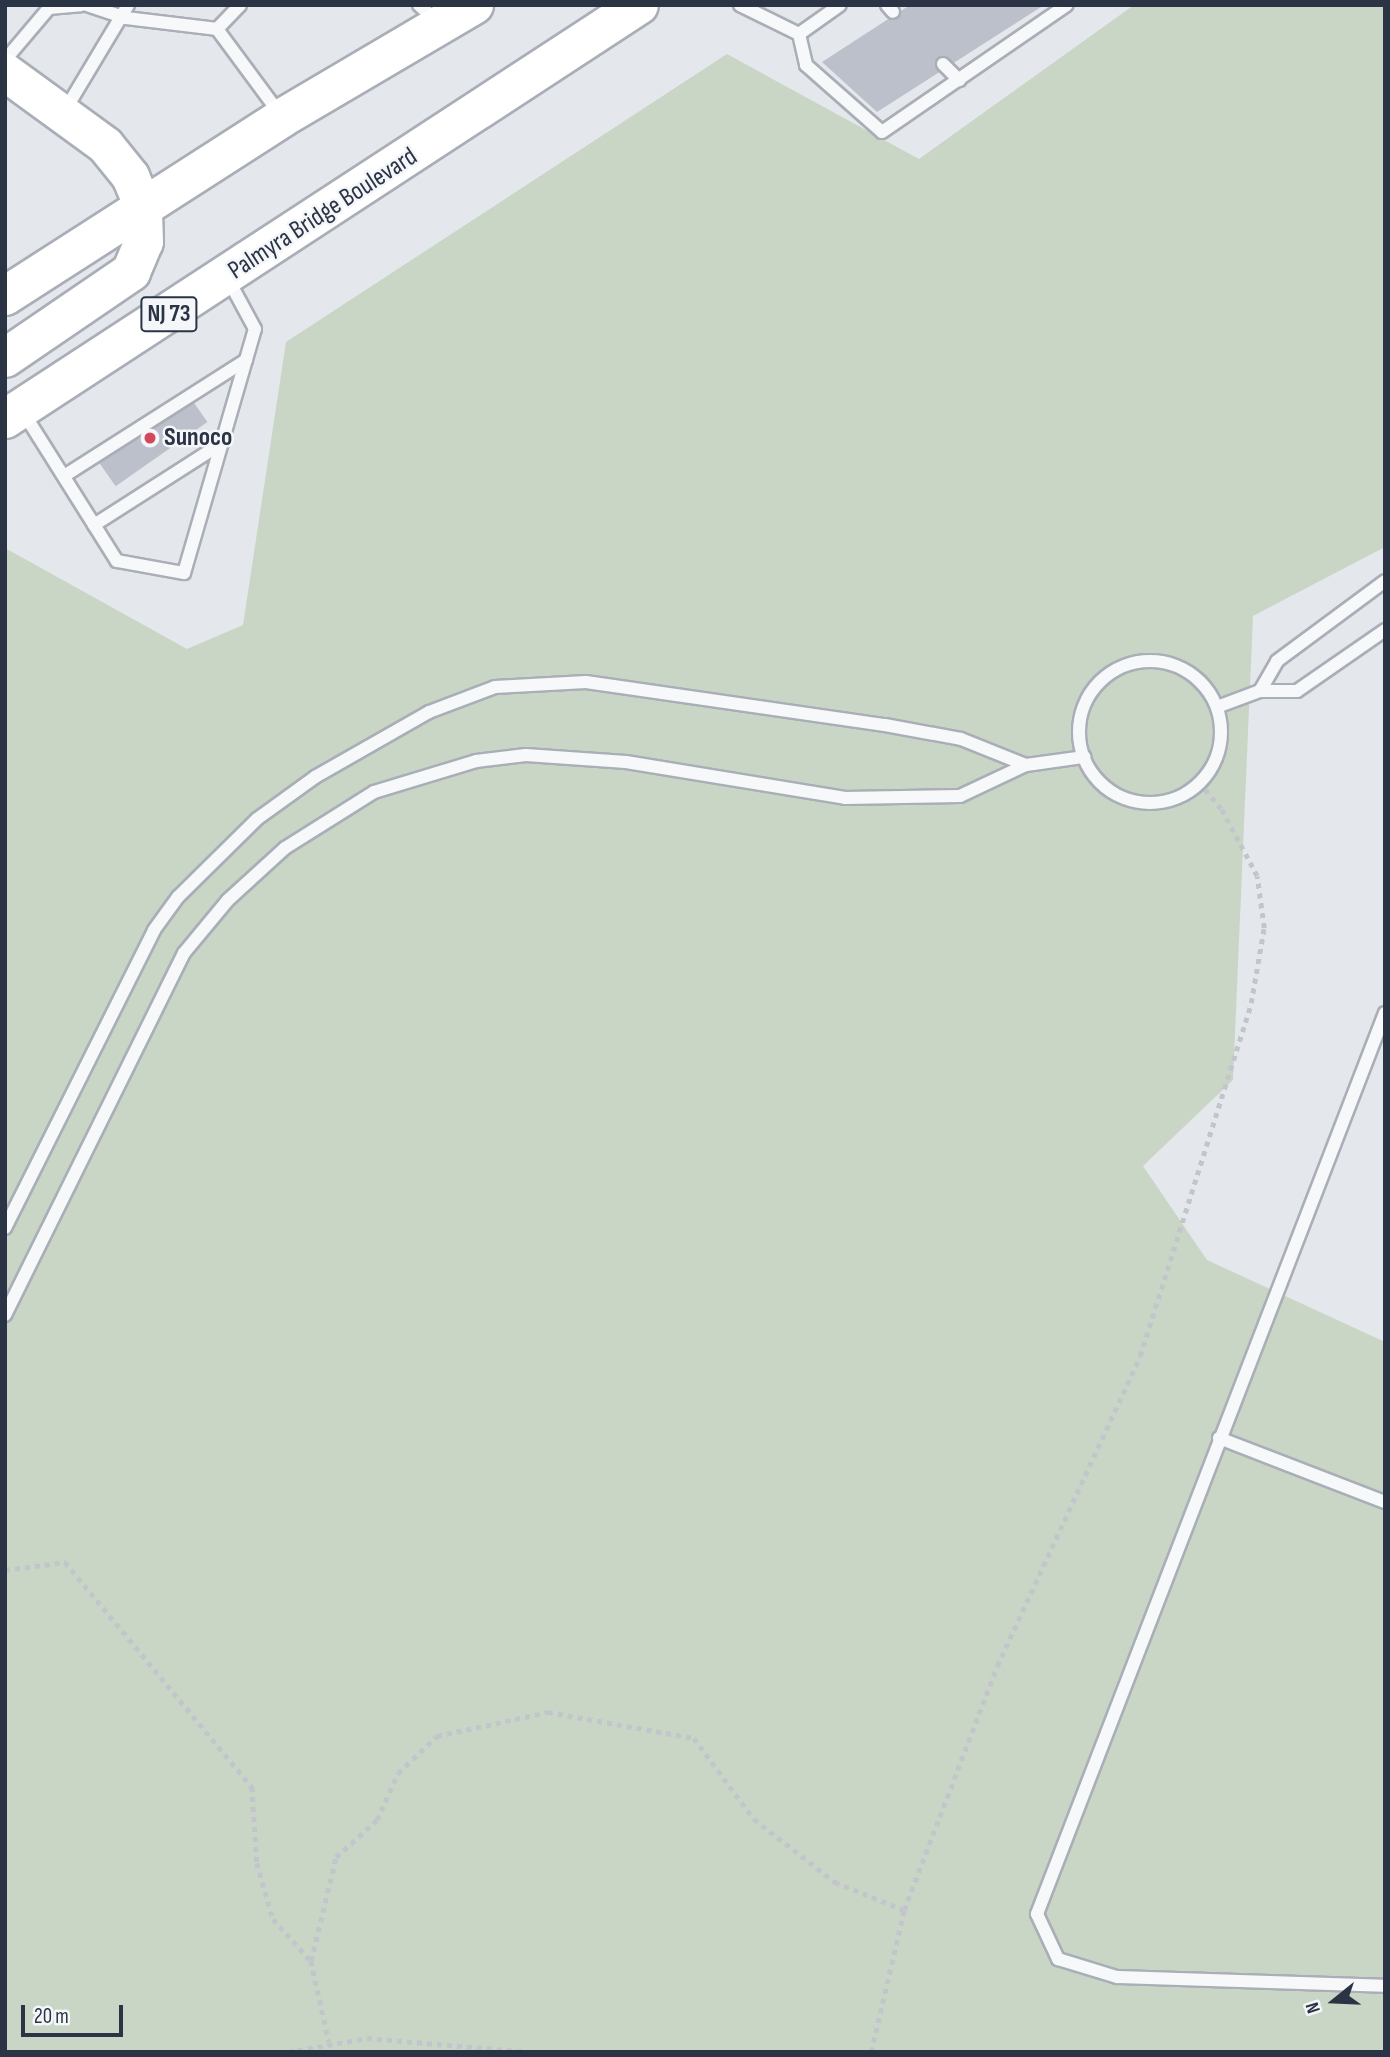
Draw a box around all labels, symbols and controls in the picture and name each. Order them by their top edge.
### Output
street label: Palmyra Bridge Boulevard [223,141,423,287]
road number: NJ 73 [139,293,199,334]
place label: Sunoco [164,422,232,454]
marker: Sunoco [142,430,158,446]
north arrow [1299,1966,1369,2036]
scale bar [24,1990,126,2034]
text: N [1301,1999,1326,2016]
text: 20 m [34,2004,69,2029]

